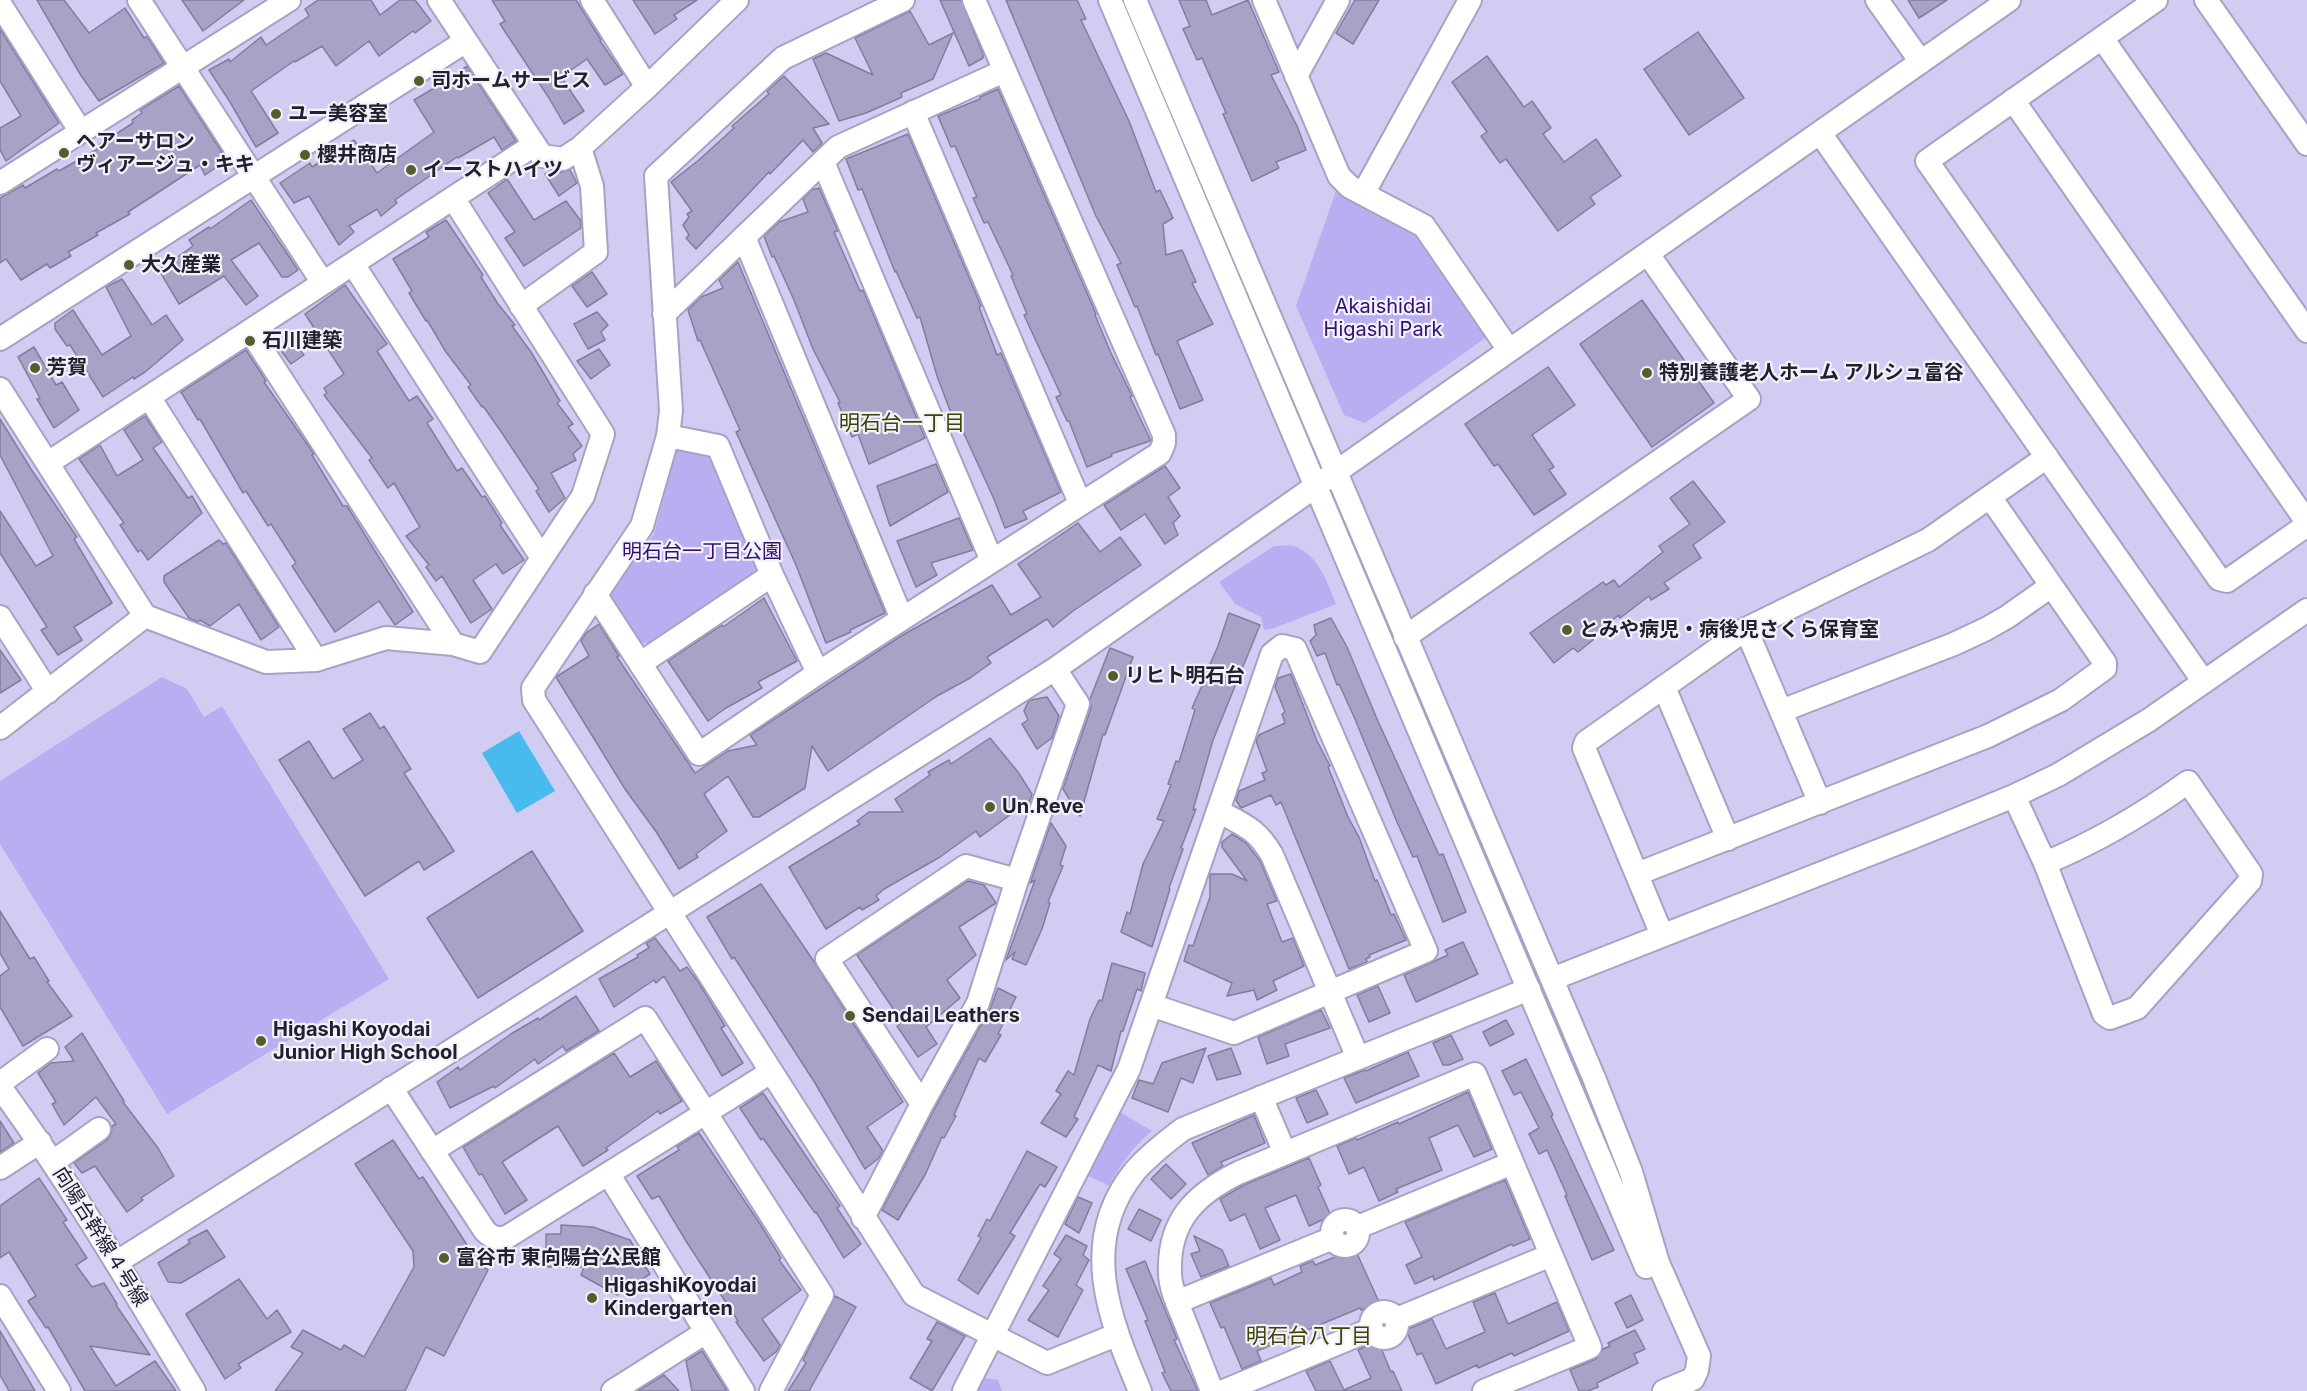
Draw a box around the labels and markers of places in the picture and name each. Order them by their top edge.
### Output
place label: 司ホームサービス [431,69,591,93]
marker: 司ホームサービス [412,74,426,88]
place label: ユー美容室 [288,102,388,126]
marker: ユー美容室 [269,107,283,121]
place label: ヘアーサロン ヴィアージュ・キキ [76,130,255,177]
place label: 櫻井商店 [317,143,397,167]
marker: ヘアーサロン ヴィアージュ・キキ [57,146,71,160]
marker: 櫻井商店 [298,148,312,162]
place label: イーストハイツ [423,158,563,182]
marker: イーストハイツ [404,163,418,177]
place label: 大久産業 [141,253,221,277]
marker: 大久産業 [122,258,136,272]
place label: 石川建築 [262,329,342,353]
marker: 石川建築 [243,334,257,348]
place label: 芳賀 [47,356,87,380]
marker: 芳賀 [28,361,42,375]
place label: 特別養護老人ホーム アルシュ富谷 [1659,361,1964,385]
marker: 特別養護老人ホーム アルシュ富谷 [1640,366,1654,380]
place label: とみや病児・病後児さくら保育室 [1579,618,1879,642]
marker: とみや病児・病後児さくら保育室 [1560,623,1574,637]
place label: リヒト明石台 [1125,664,1245,688]
marker: リヒト明石台 [1106,669,1120,683]
place label: Un.Reve [1002,795,1084,819]
marker: Un.Reve [983,800,997,814]
place label: Sendai Leathers [862,1004,1020,1028]
marker: Sendai Leathers [843,1009,857,1023]
place label: Higashi Koyodai Junior High School [273,1018,458,1065]
marker: Higashi Koyodai Junior High School [254,1034,268,1048]
place label: 富谷市 東向陽台公民館 [456,1246,661,1270]
marker: 富谷市 東向陽台公民館 [437,1251,451,1265]
place label: HigashiKoyodai Kindergarten [604,1274,757,1321]
marker: HigashiKoyodai Kindergarten [585,1291,599,1305]

